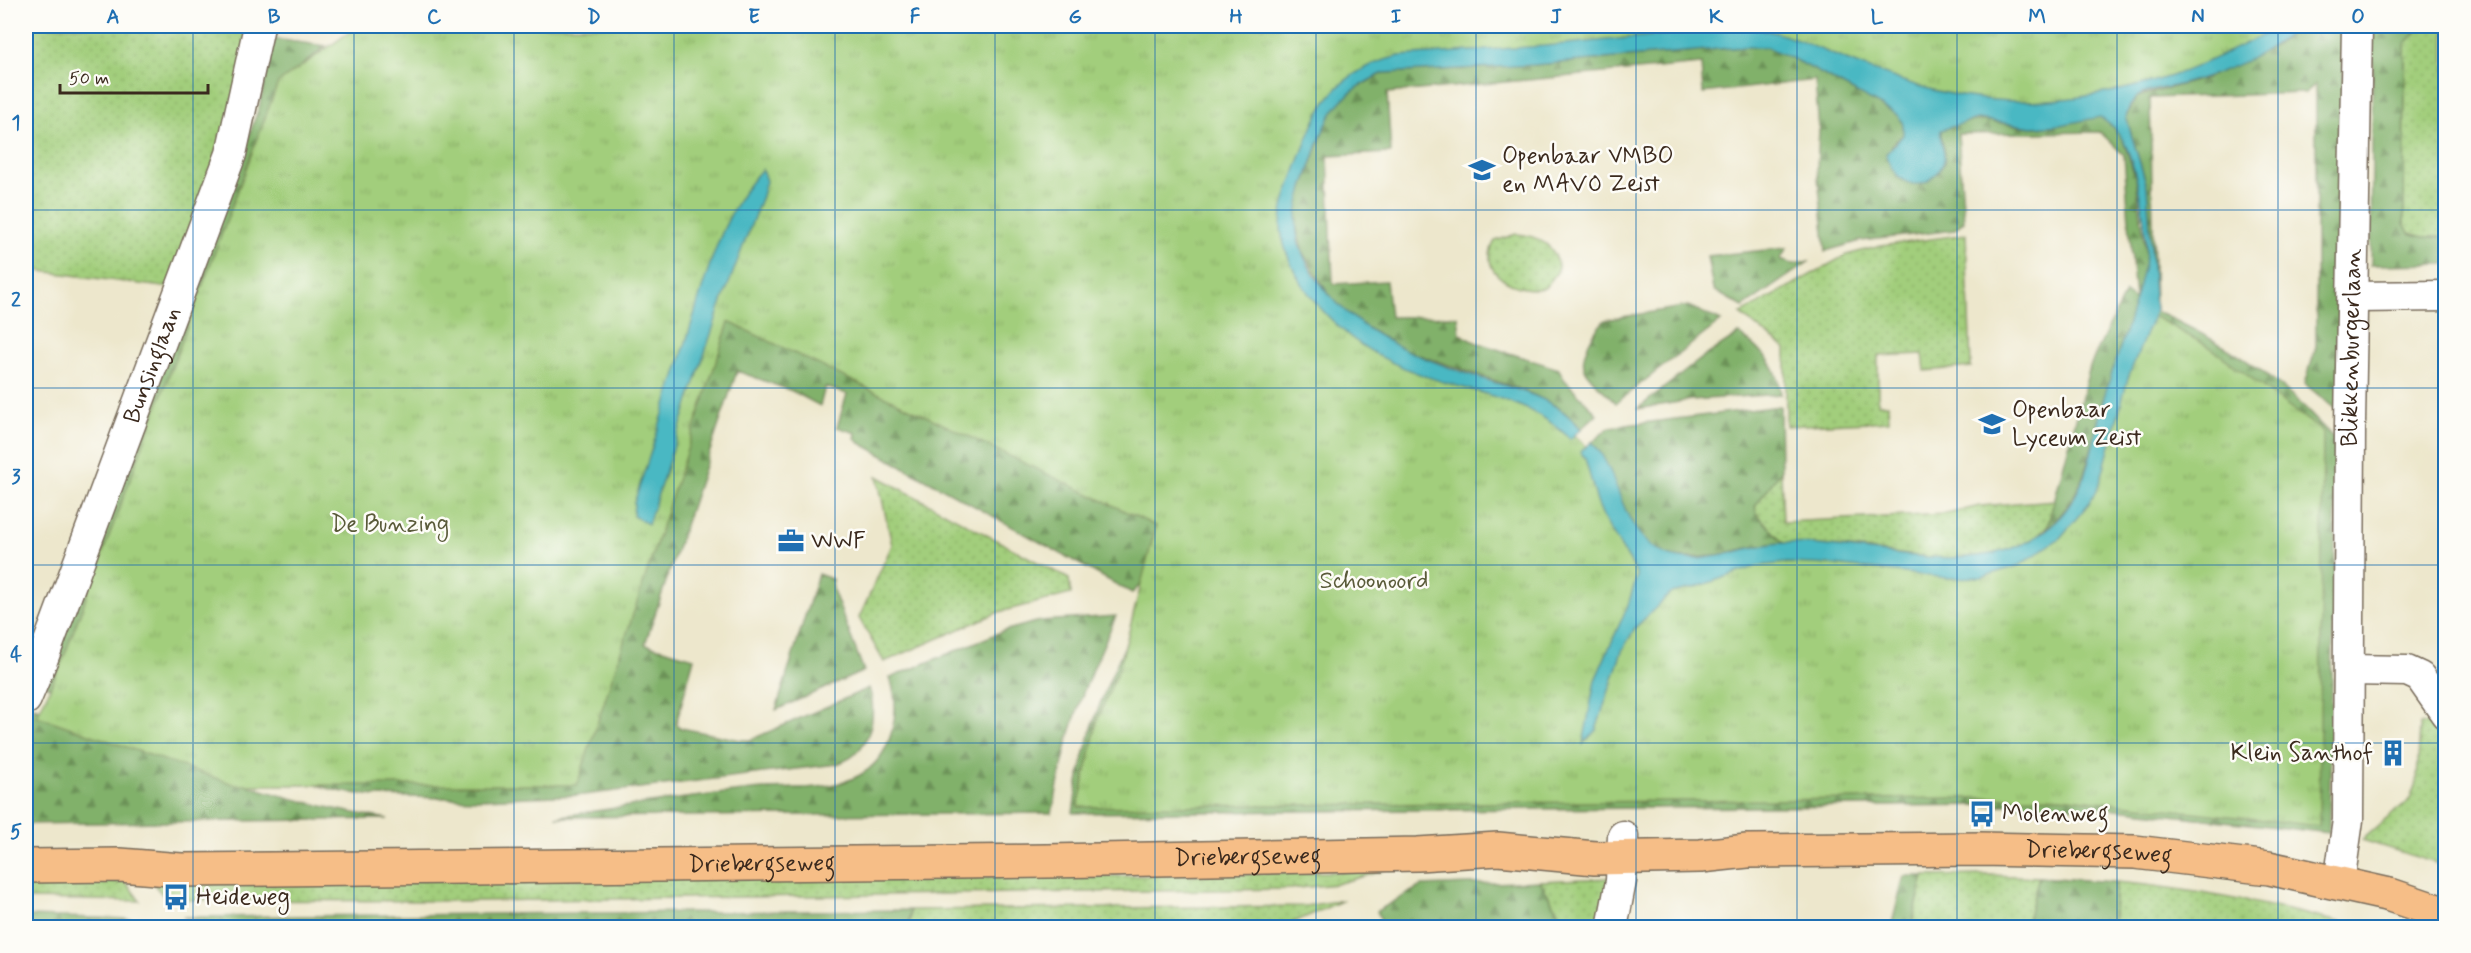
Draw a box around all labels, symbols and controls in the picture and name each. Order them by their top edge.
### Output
text: A [106,4,120,31]
text: B [268,4,281,31]
text: C [427,4,442,31]
text: D [587,4,601,31]
text: E [748,4,760,31]
text: F [910,4,921,31]
text: G [1068,4,1082,31]
text: H [1229,4,1243,31]
text: I [1391,4,1401,31]
text: J [1550,4,1562,31]
text: K [1709,4,1724,31]
text: L [1871,4,1884,31]
text: M [2028,4,2046,31]
text: N [2191,4,2205,31]
text: O [2351,4,2365,31]
scale bar [60,57,208,95]
text: 50 m [69,67,109,91]
text: 1 [12,110,20,137]
place label: Openbaar VMBO en MAVO Zeist [1502,141,1674,200]
school or university icon: Openbaar VMBO en MAVO Zeist [1467,155,1497,185]
street label: Blikkenburgerlaan [2334,248,2369,447]
text: 2 [11,287,21,314]
street label: Bunsinglaan [116,302,188,428]
place label: Openbaar Lyceum Zeist [2012,395,2142,454]
school or university icon: Openbaar Lyceum Zeist [1977,409,2007,439]
text: 3 [11,464,21,491]
park label: De Bunzing [331,509,449,542]
office icon: WWF [776,526,806,556]
place label: WWF [811,526,866,557]
park label: Schoonoord [1319,566,1429,597]
text: 4 [10,642,22,669]
place label: Klein Santhof [2230,738,2373,769]
building icon: Klein Santhof [2378,738,2408,768]
bus stop icon: Molenweg [1967,799,1997,829]
place label: Molenweg [2002,799,2109,833]
text: 5 [10,819,22,846]
street label: Driebergseweg [2025,834,2174,875]
street label: Driebergseweg [1174,840,1322,876]
street label: Driebergseweg [688,848,836,882]
bus stop icon: Heideweg [161,882,191,912]
place label: Heideweg [196,882,290,915]

